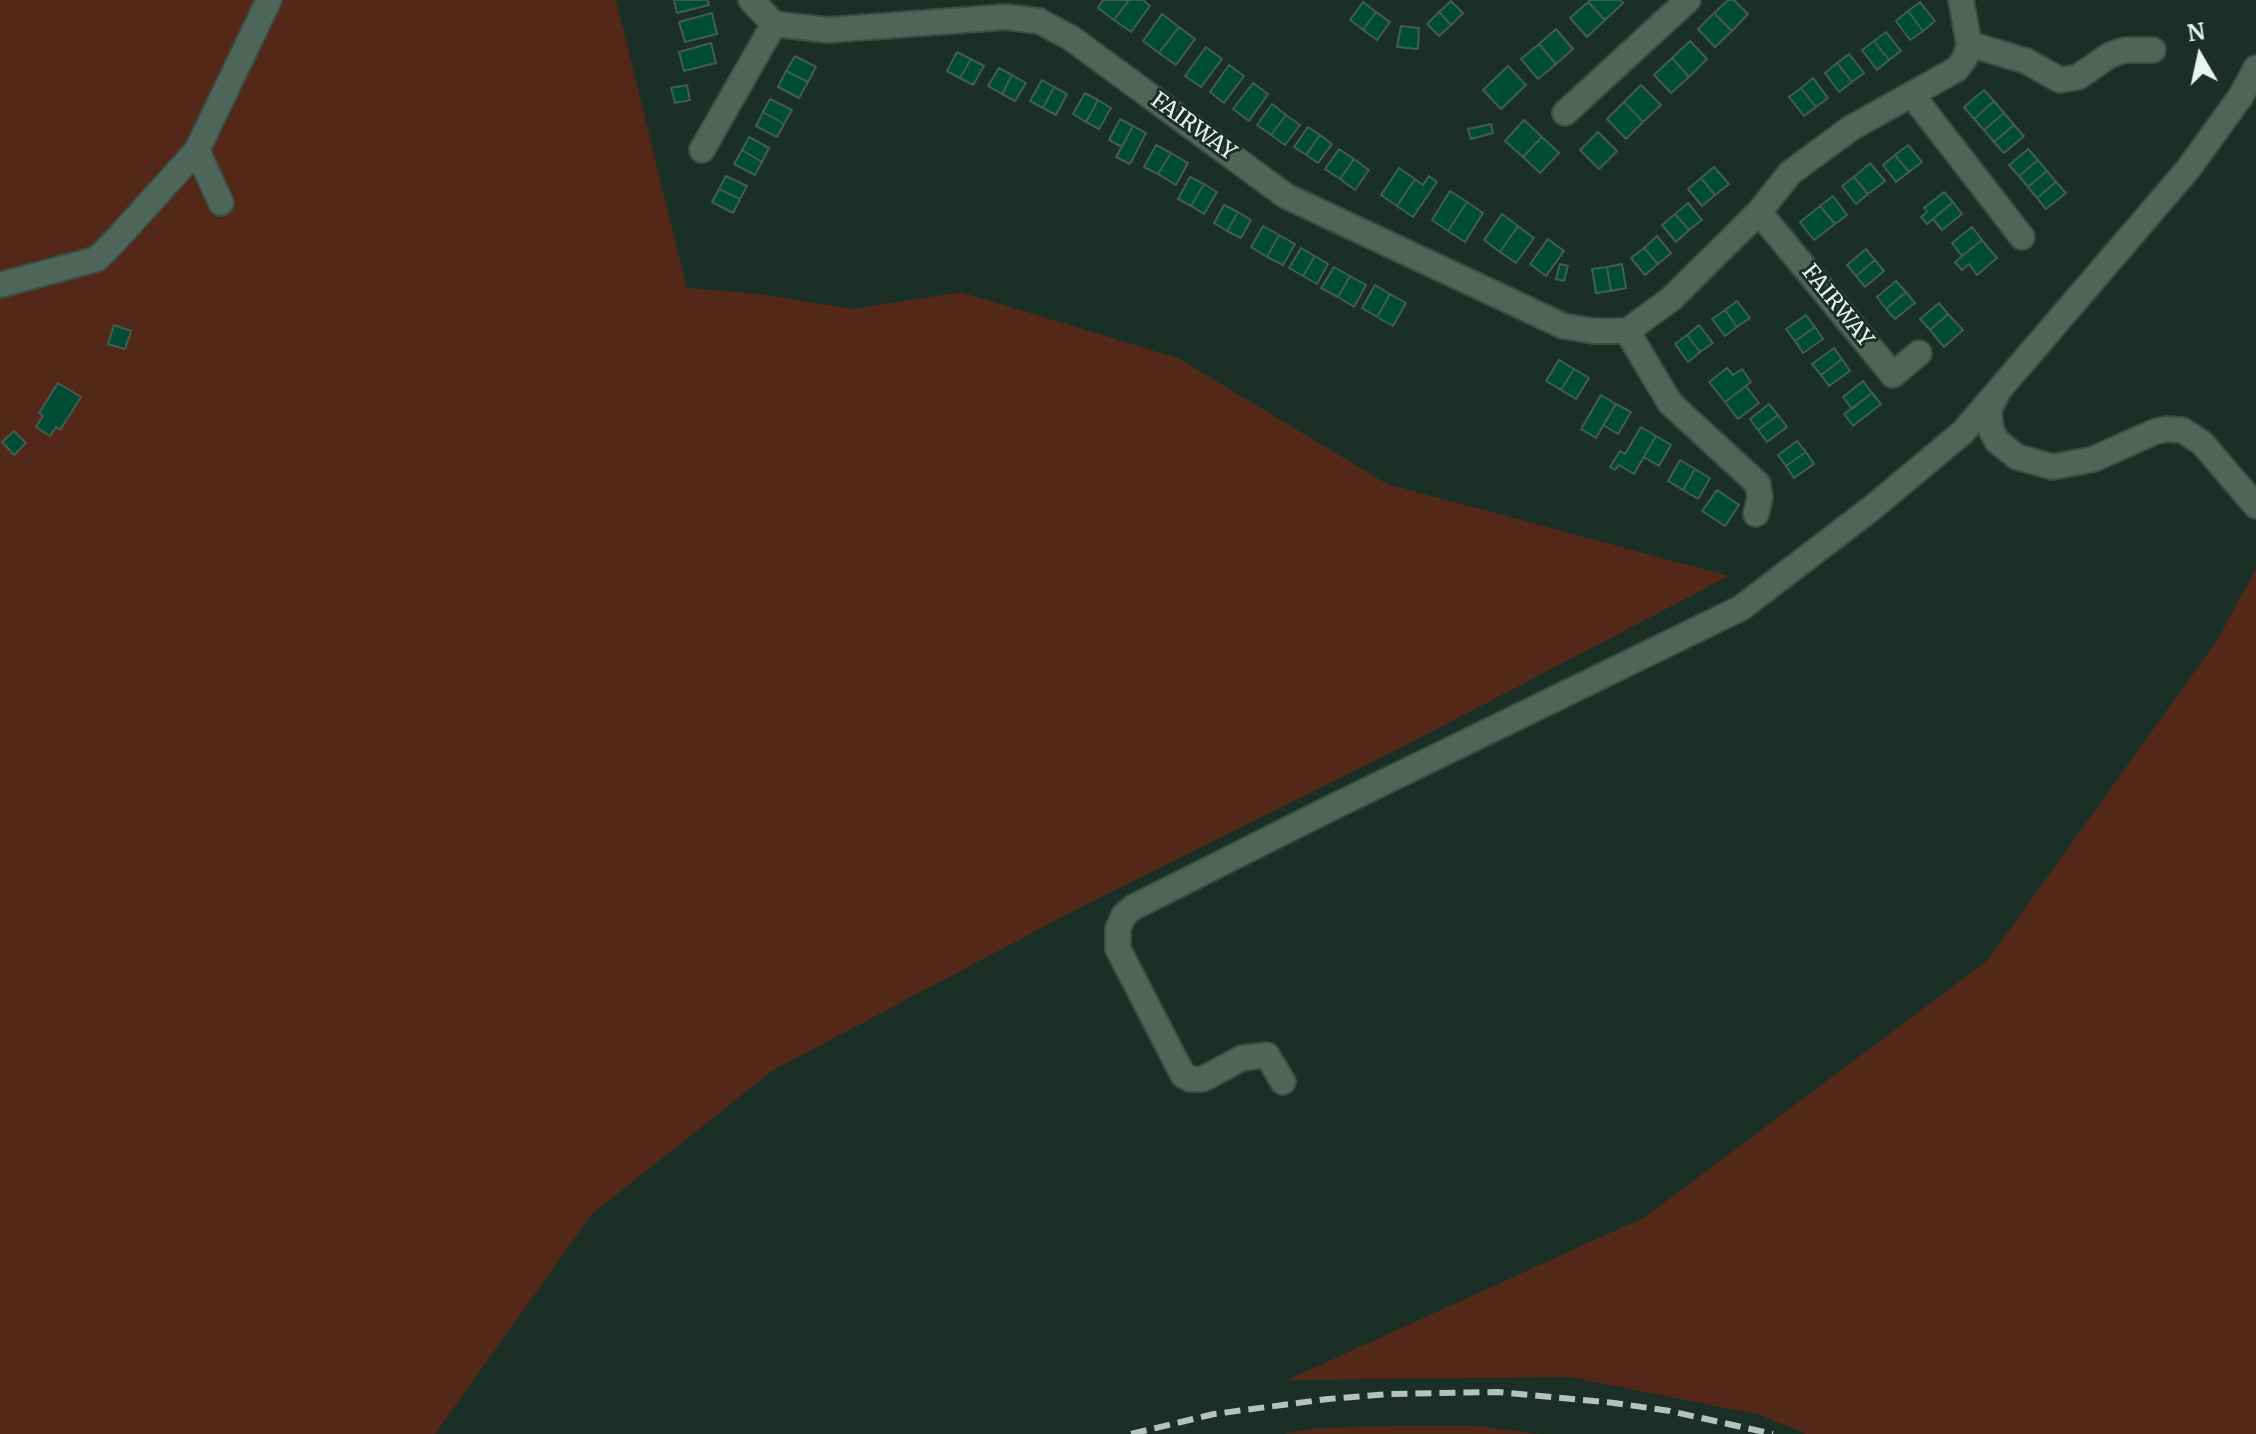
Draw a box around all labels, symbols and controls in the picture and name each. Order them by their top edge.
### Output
north arrow [2160,16,2240,96]
text: N [2185,17,2207,47]
street label: FAIRWAY [1145,87,1241,167]
street label: FAIRWAY [1796,259,1878,353]

